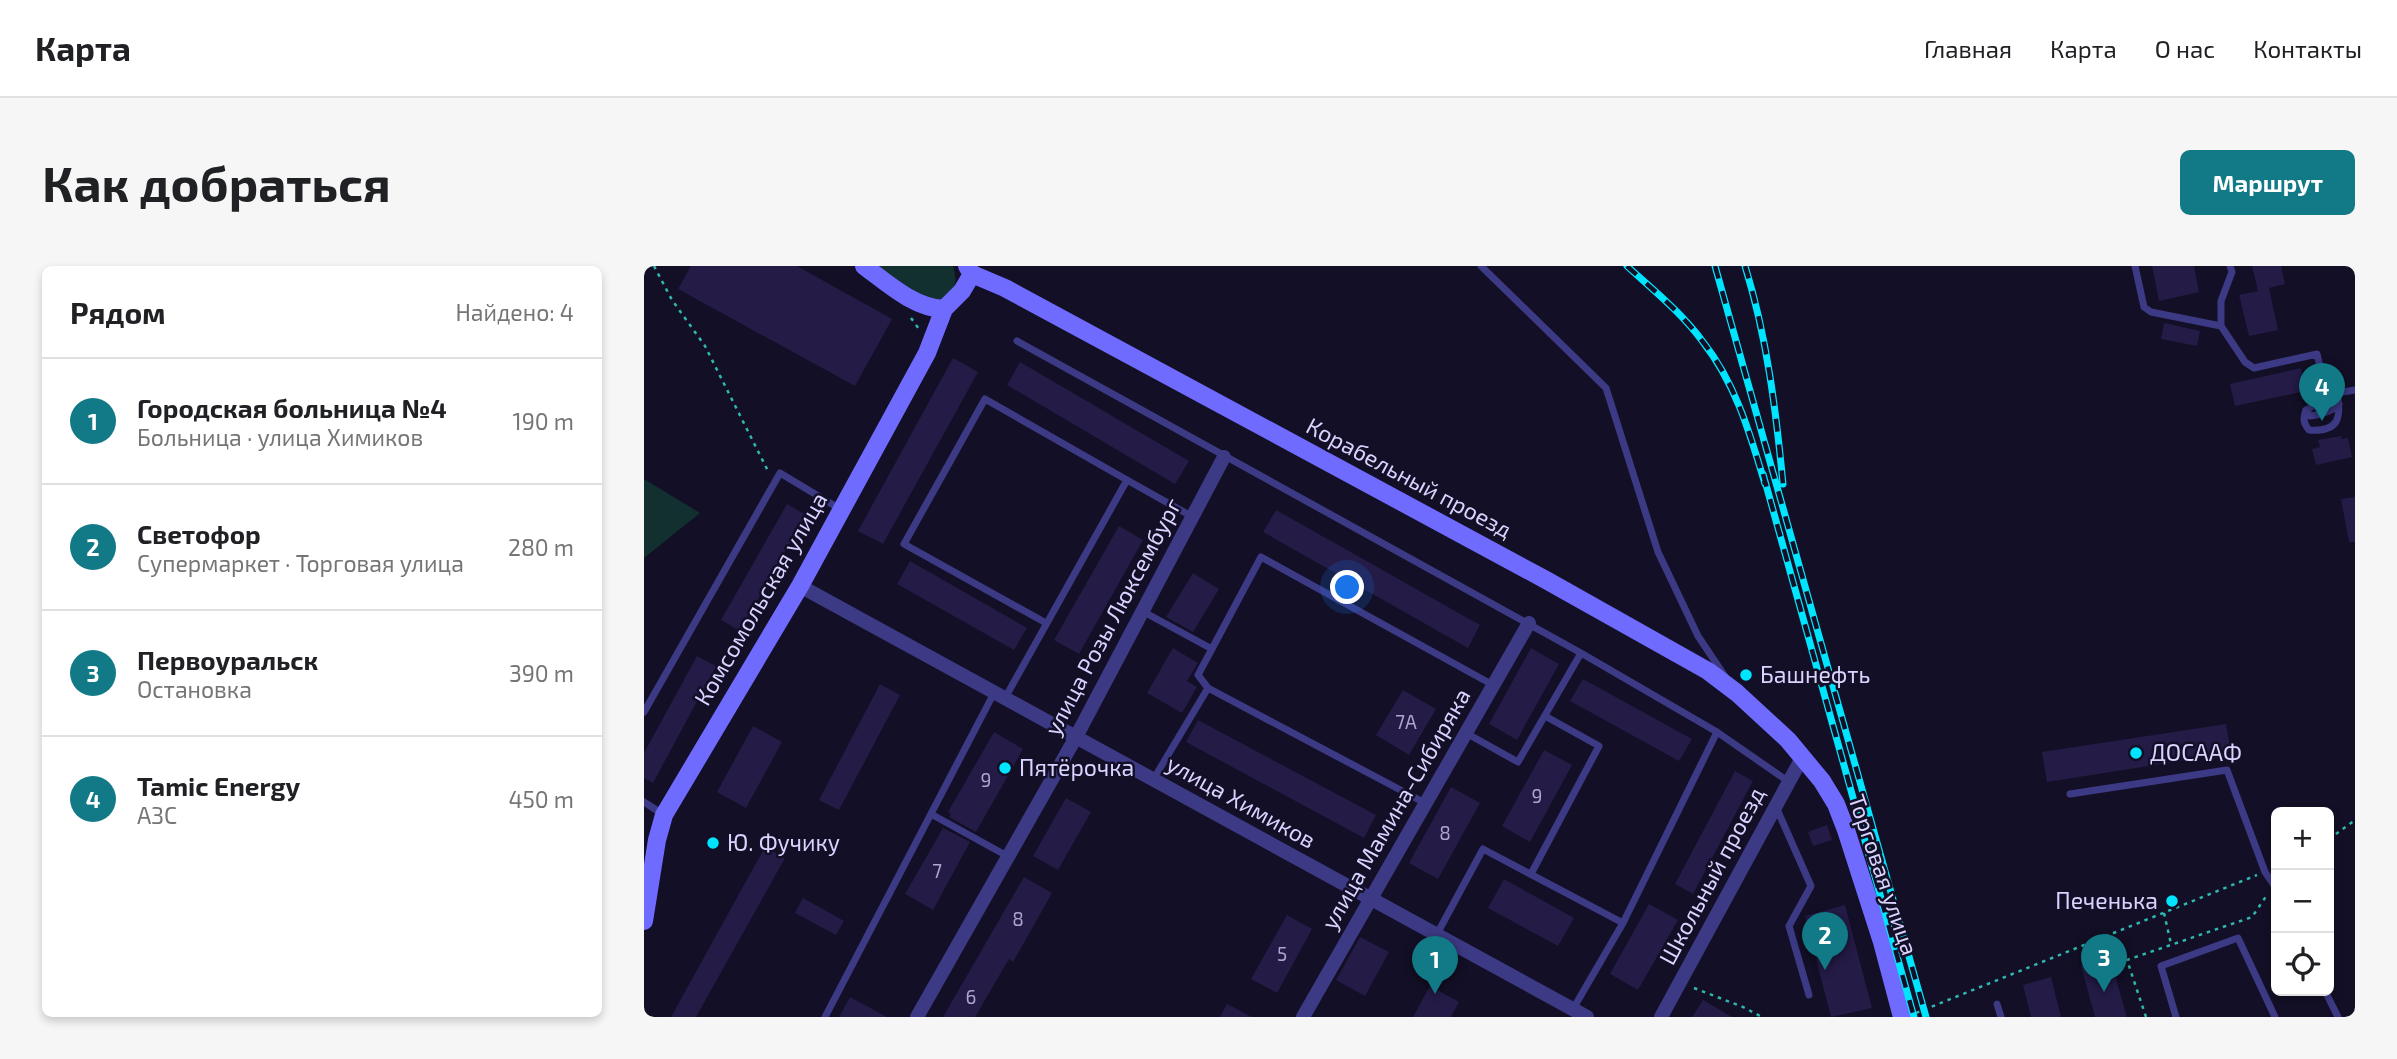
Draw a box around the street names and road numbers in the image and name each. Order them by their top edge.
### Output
street label: Корабельный проезд [1302,411,1517,543]
street label: Комсомольская улица [688,487,833,710]
street label: улица Розы Люксембург [1038,493,1188,740]
street label: улица Мамина-Сибиряка [1315,683,1477,934]
street label: улица Химиков [1162,749,1321,854]
street label: Школьный проезд [1653,782,1770,969]
street label: Торговая улица [1842,791,1925,959]

